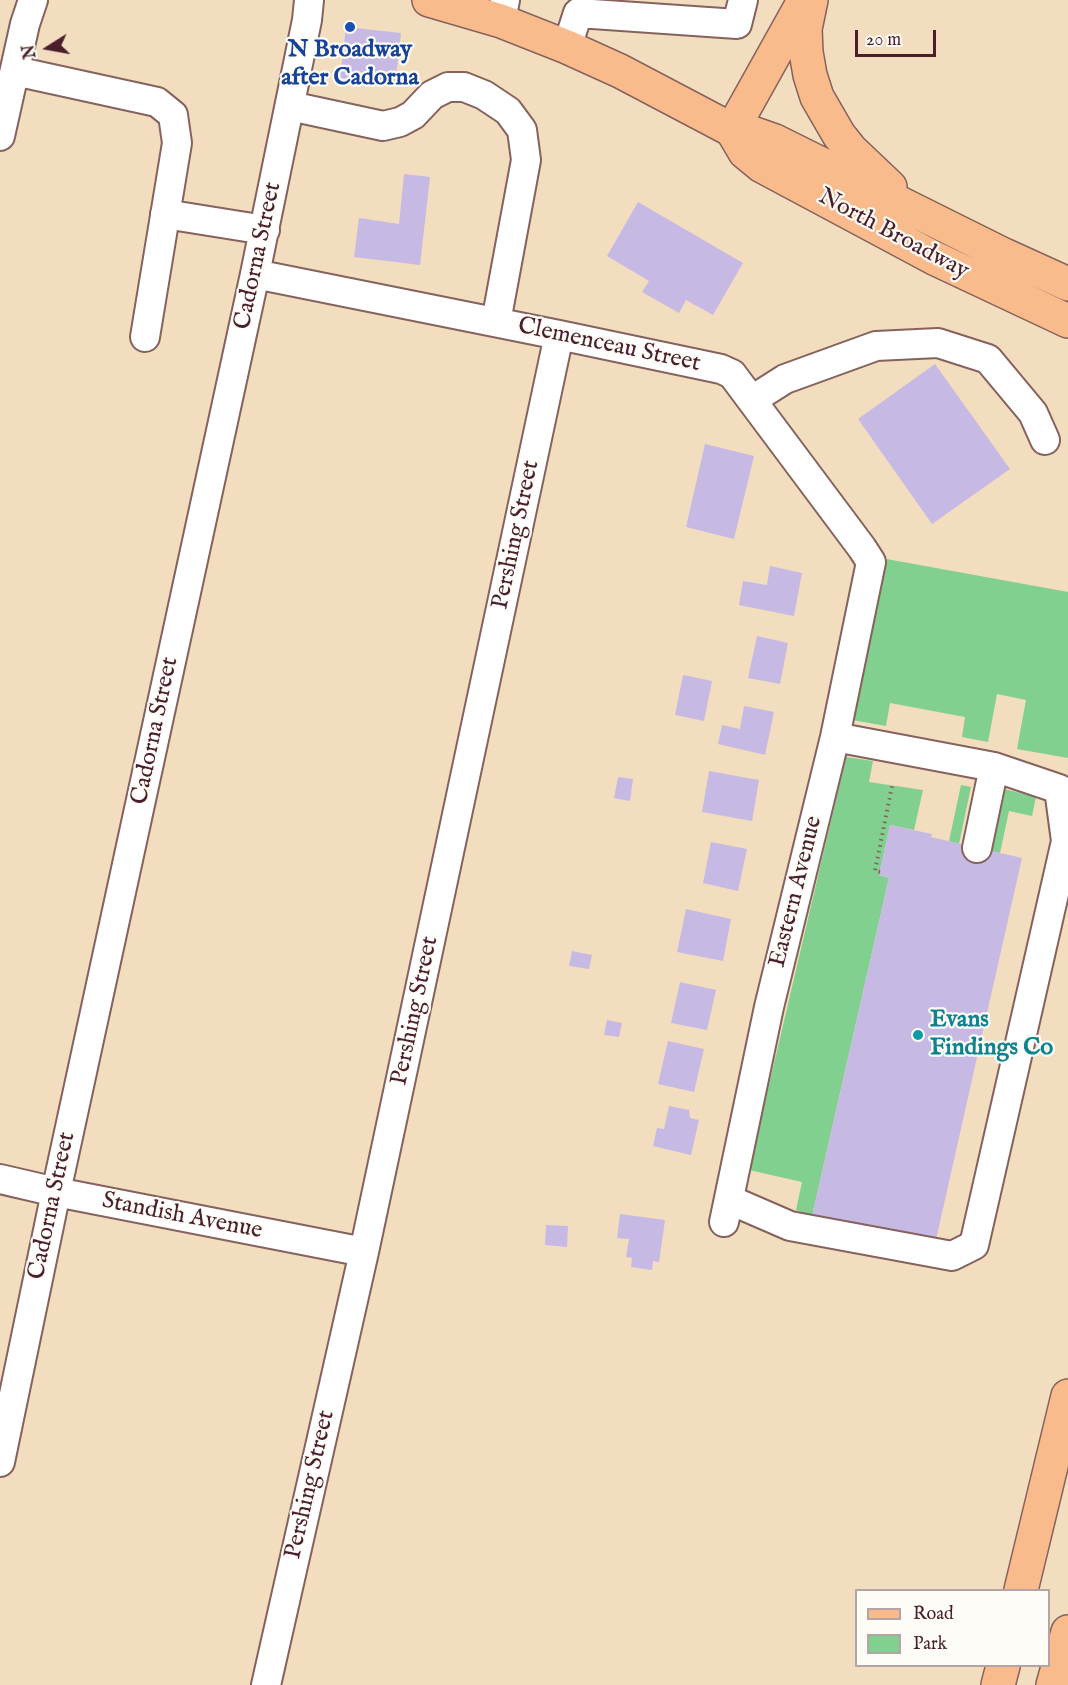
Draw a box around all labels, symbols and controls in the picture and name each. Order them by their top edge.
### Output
north arrow [18,18,78,78]
scale bar [858,18,939,56]
marker: N Broadway after Cadorna [343,20,357,34]
text: 20 m [866,29,901,52]
place label: N Broadway after Cadorna [281,37,419,93]
text: N [19,43,41,60]
street label: Cadorna Street [229,180,289,332]
street label: North Broadway [813,183,973,287]
street label: Clemenceau Street [515,313,703,379]
street label: Pershing Street [487,458,547,612]
street label: Cadorna Street [126,655,186,807]
street label: Eastern Avenue [764,813,830,971]
street label: Pershing Street [386,934,446,1088]
place label: Evans Findings Co [930,1007,1053,1063]
marker: Evans Findings Co [911,1028,925,1042]
street label: Cadorna Street [23,1130,83,1282]
street label: Standish Avenue [99,1187,265,1247]
street label: Pershing Street [280,1408,342,1562]
legend [855,1589,1050,1667]
text: Road [913,1603,954,1626]
text: Park [913,1633,947,1656]

